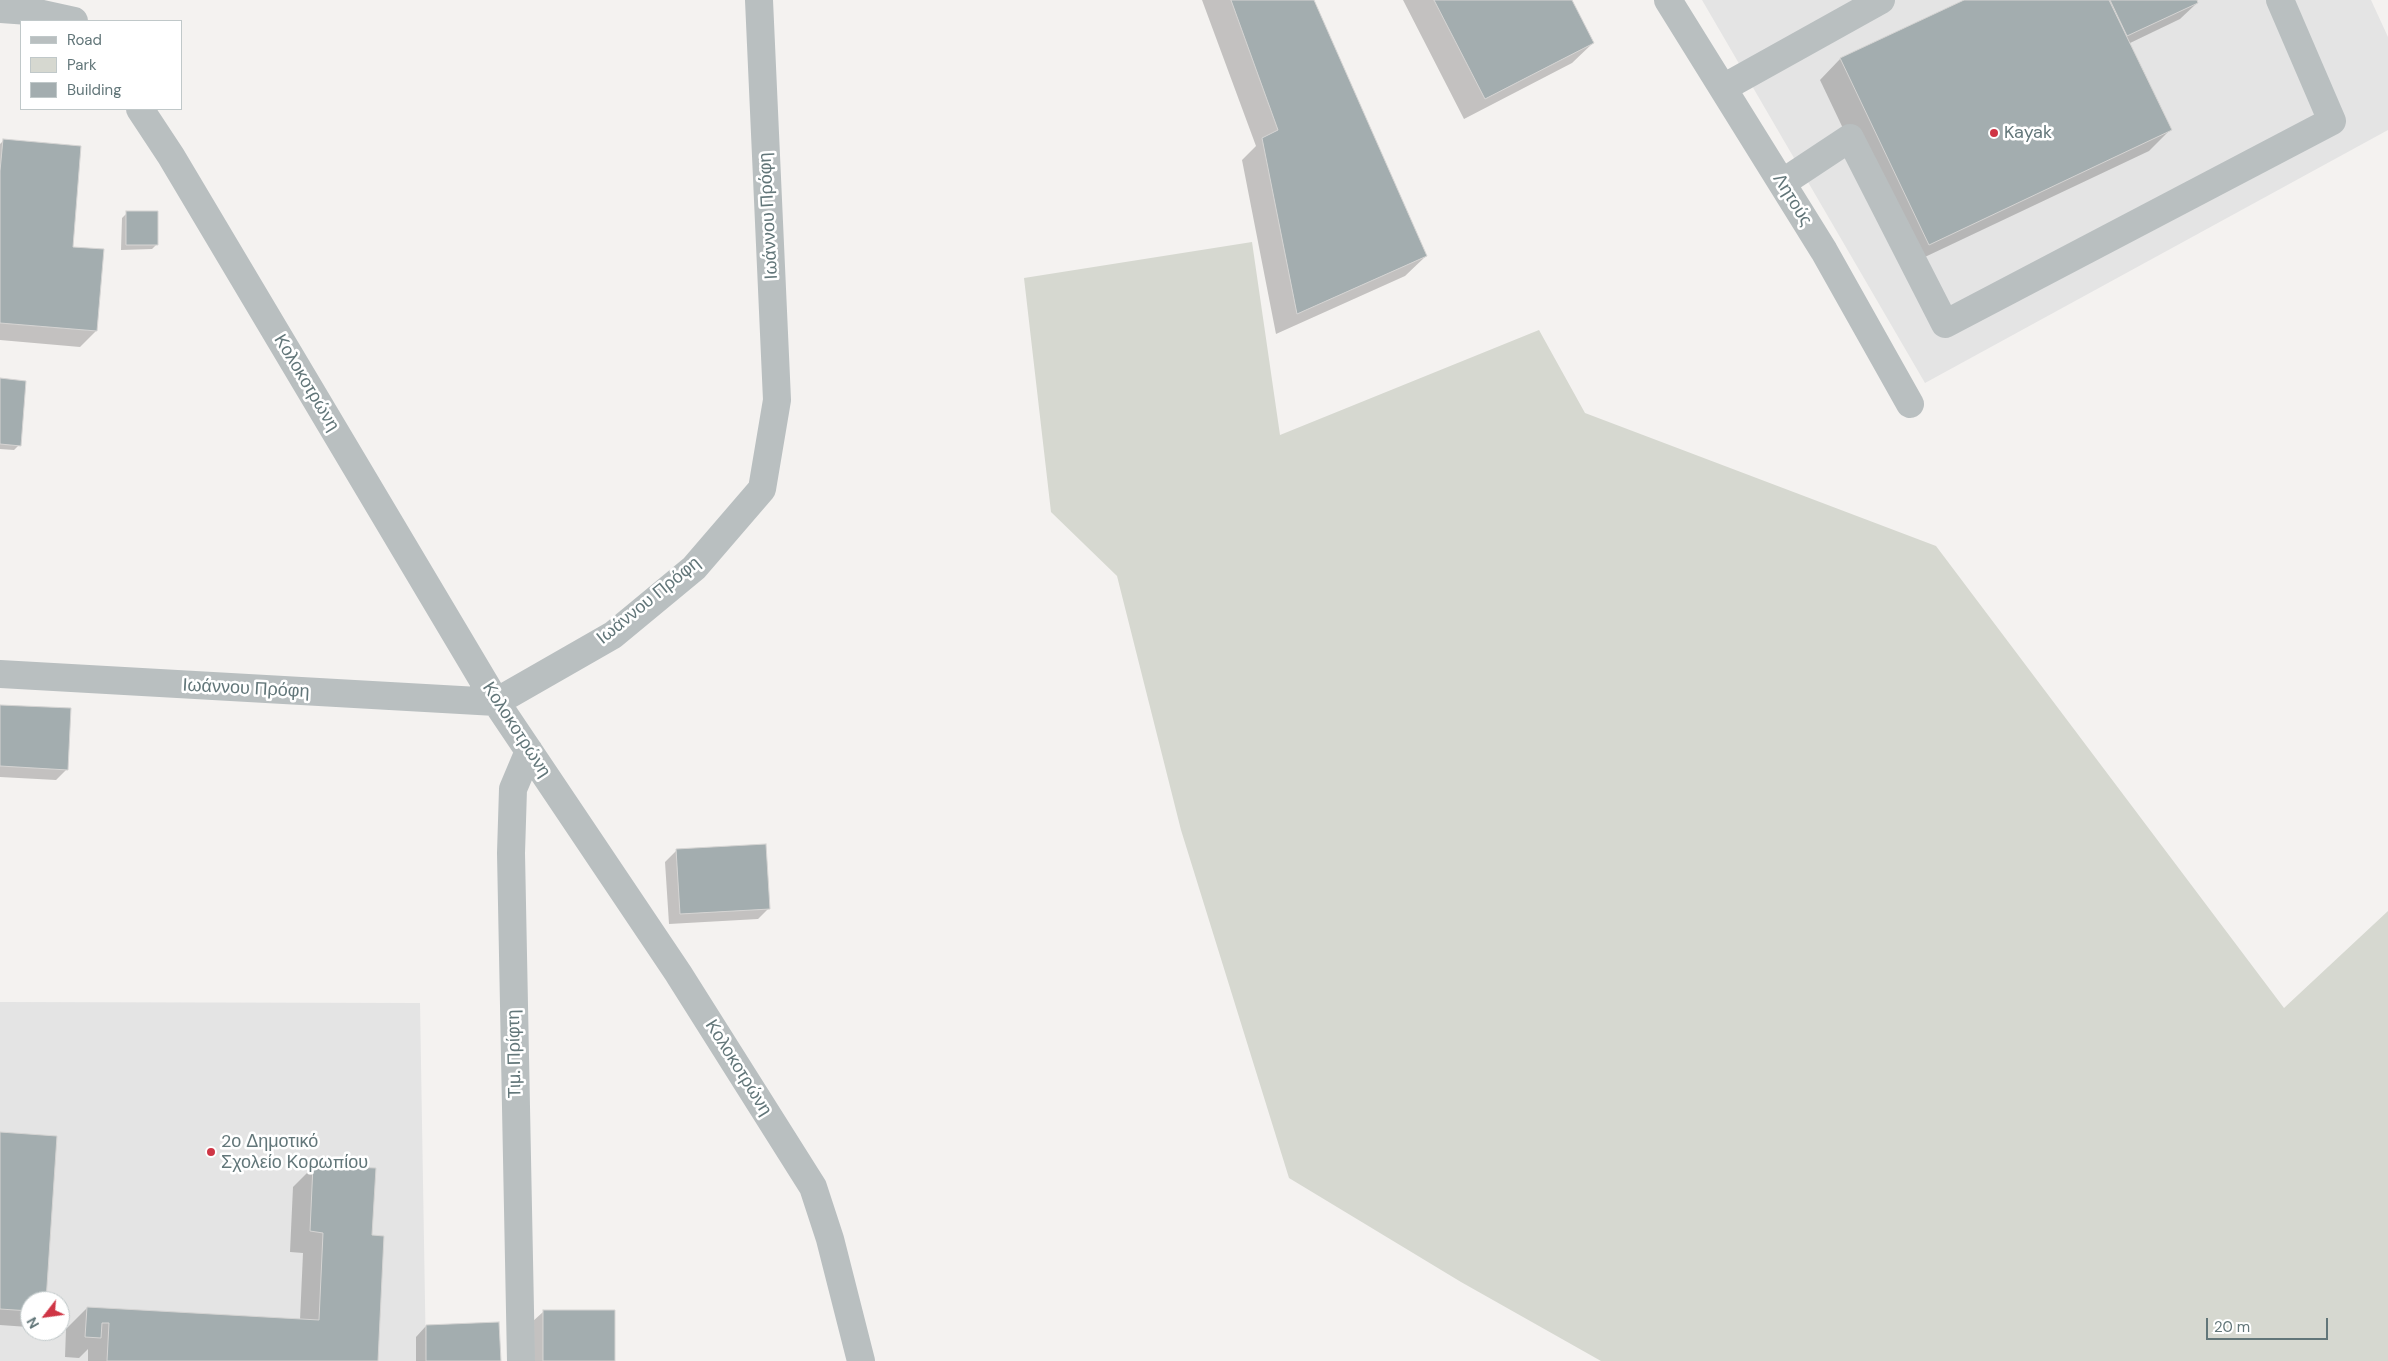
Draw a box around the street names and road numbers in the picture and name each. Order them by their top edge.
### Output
street label: Ιωάννου Πρόφη [755,152,783,280]
street label: Λητούς [1768,170,1816,230]
street label: Κολοκοτρώνη [269,331,343,435]
street label: Ιωάννου Πρόφη [593,553,705,649]
street label: Ιωάννου Πρόφη [182,675,310,703]
street label: Κολοκοτρώνη [477,678,555,782]
street label: Τιμ. Πρίφτη [503,1009,527,1099]
street label: Κολοκοτρώνη [700,1016,776,1120]

